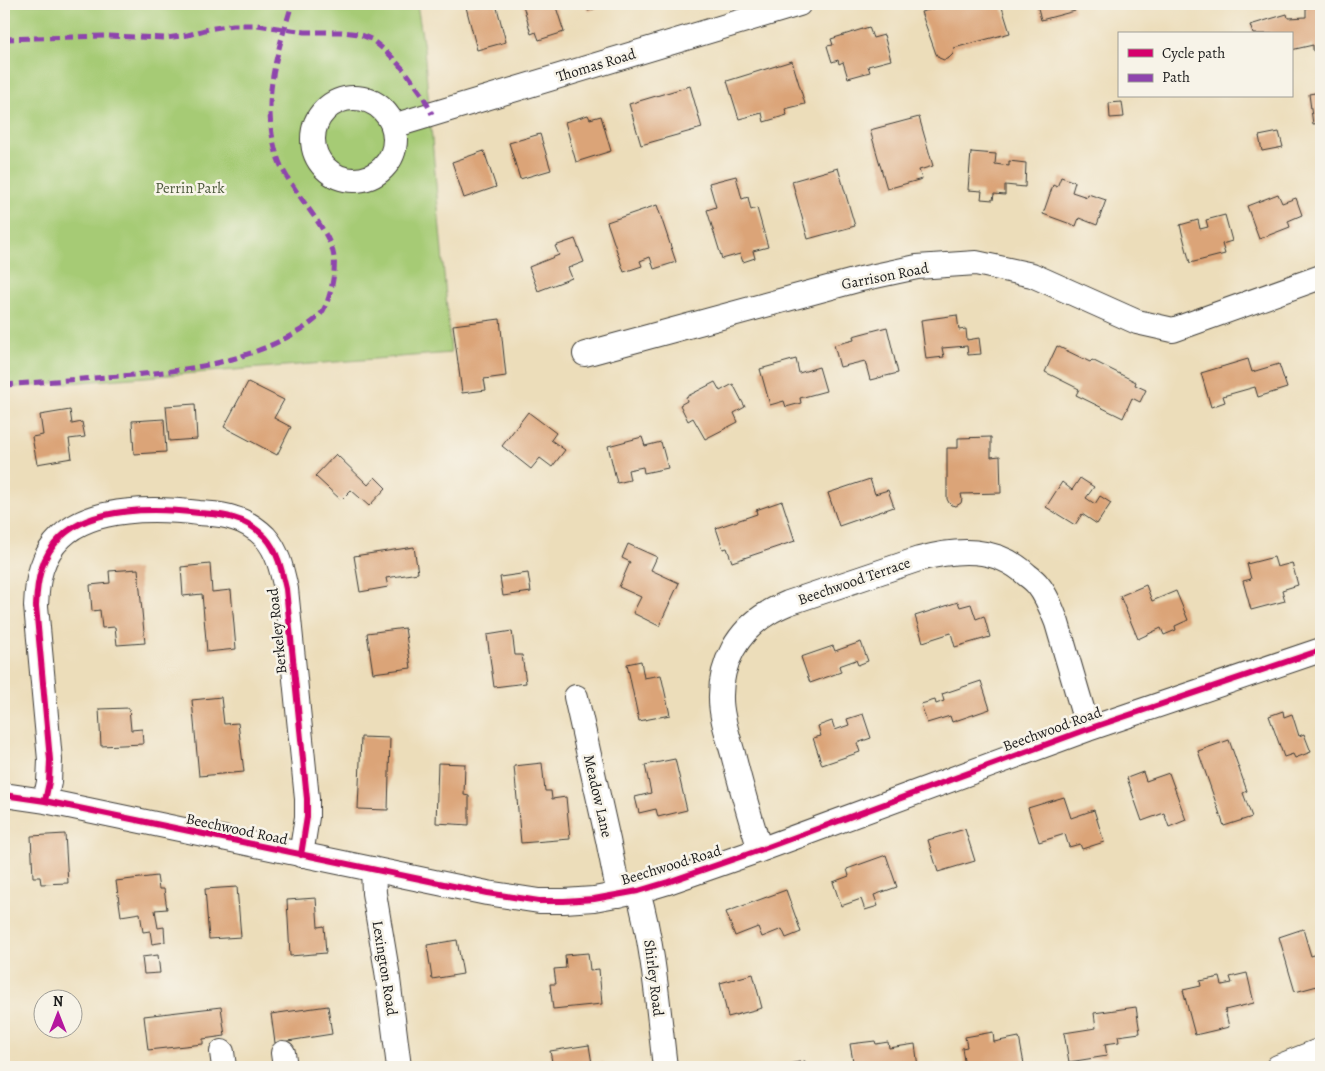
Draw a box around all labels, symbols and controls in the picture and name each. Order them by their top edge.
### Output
legend [1118,32,1292,98]
street label: Thomas Road [554,43,639,87]
text: Cycle path [1162,43,1225,63]
text: Path [1162,67,1190,87]
park label: Perrin Park [155,178,225,198]
street label: Garrison Road [840,258,931,294]
street label: Beechwood Terrace [795,552,913,610]
street label: Berkeley Road [262,586,291,675]
street label: Beechwood Road [1000,702,1105,756]
street label: Meadow Lane [579,753,617,840]
street label: Beechwood Road [184,808,291,850]
street label: Beechwood Road [618,840,724,890]
street label: Lexington Road [368,919,403,1018]
street label: Shirley Road [639,939,669,1018]
north arrow [32,988,82,1038]
text: N [53,992,63,1011]

